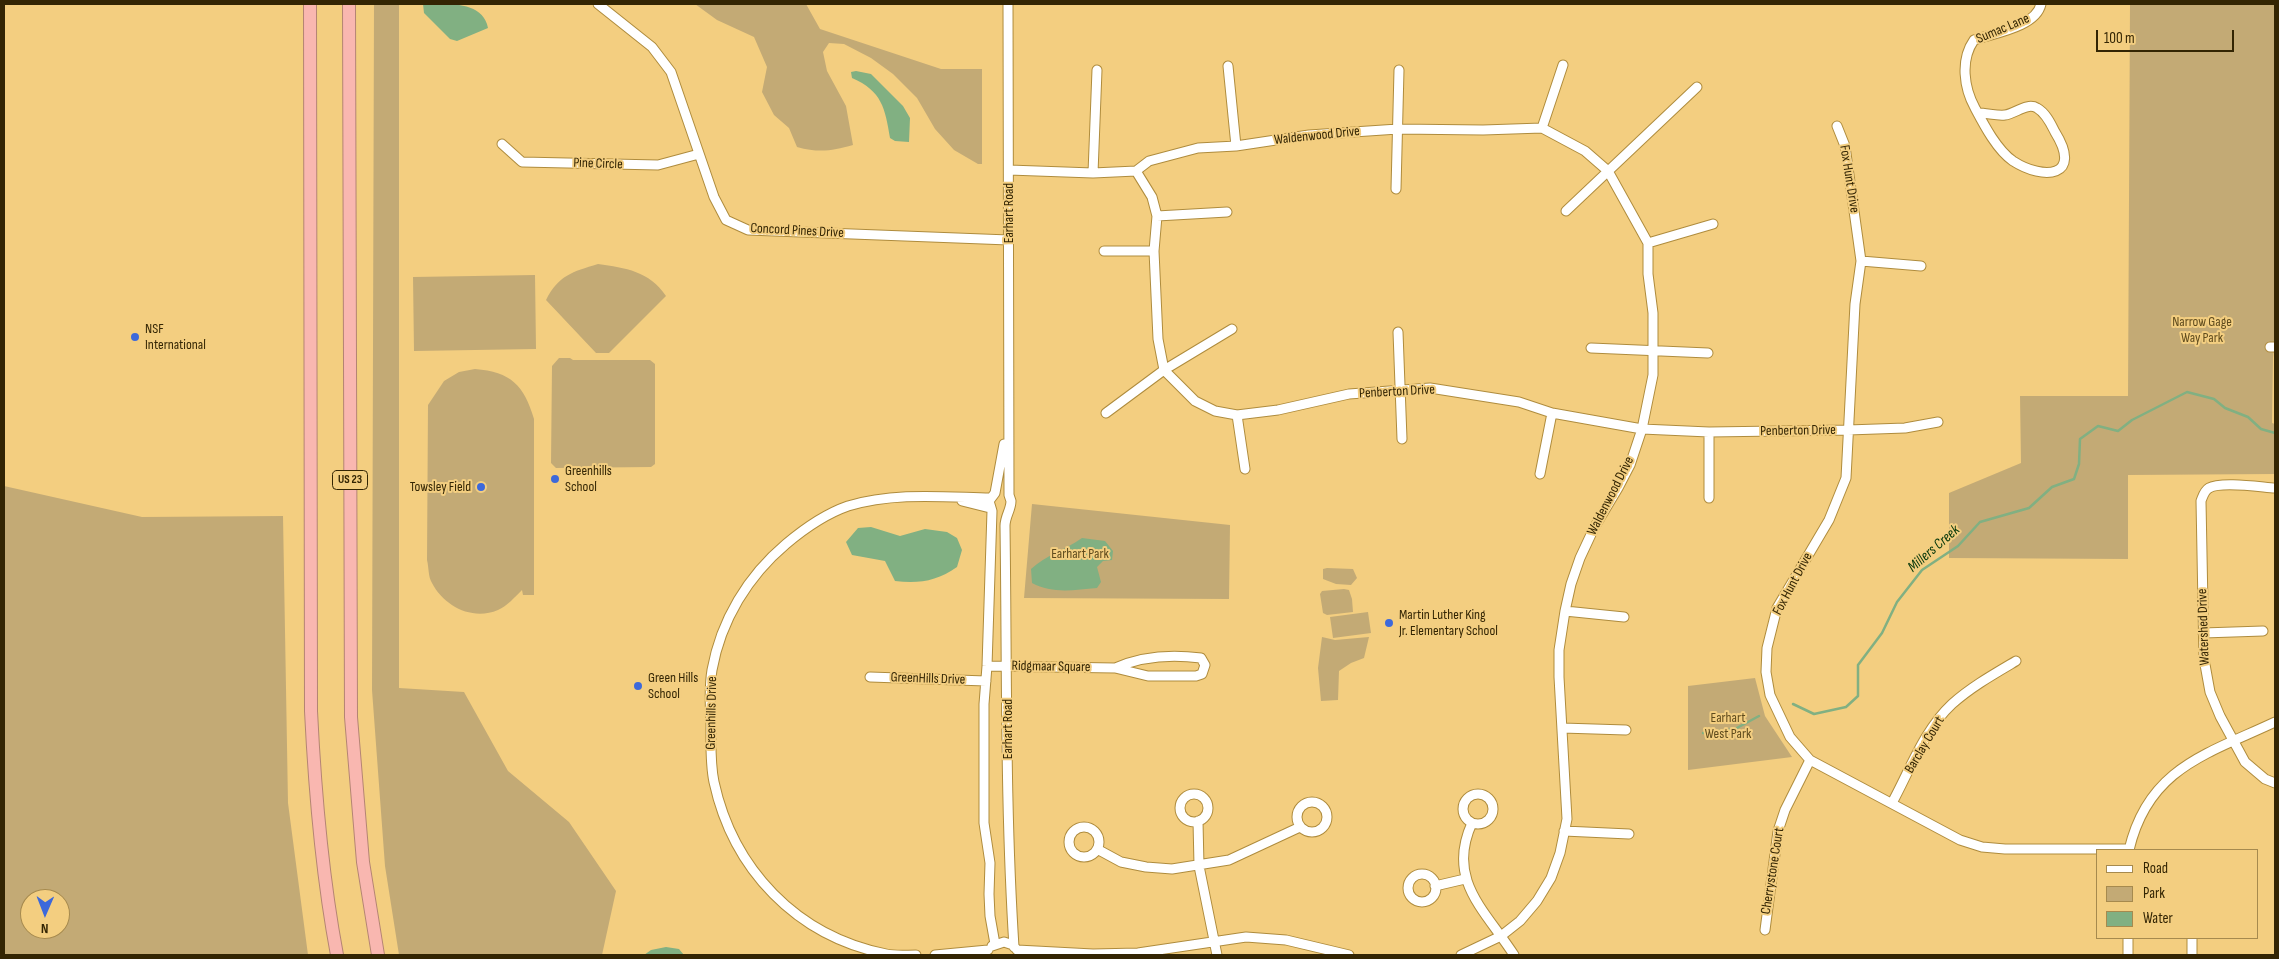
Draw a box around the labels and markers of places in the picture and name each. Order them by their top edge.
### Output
place label: NSF International [145,321,206,354]
marker: NSF International [129,331,141,343]
place label: Greenhills School [565,463,612,496]
marker: Greenhills School [549,473,561,485]
place label: Towsley Field [410,479,471,495]
marker: Towsley Field [475,481,487,493]
place label: Martin Luther King Jr. Elementary School [1399,607,1498,640]
marker: Martin Luther King Jr. Elementary School [1383,617,1395,629]
place label: Green Hills School [648,670,698,702]
marker: Green Hills School [632,680,644,692]

